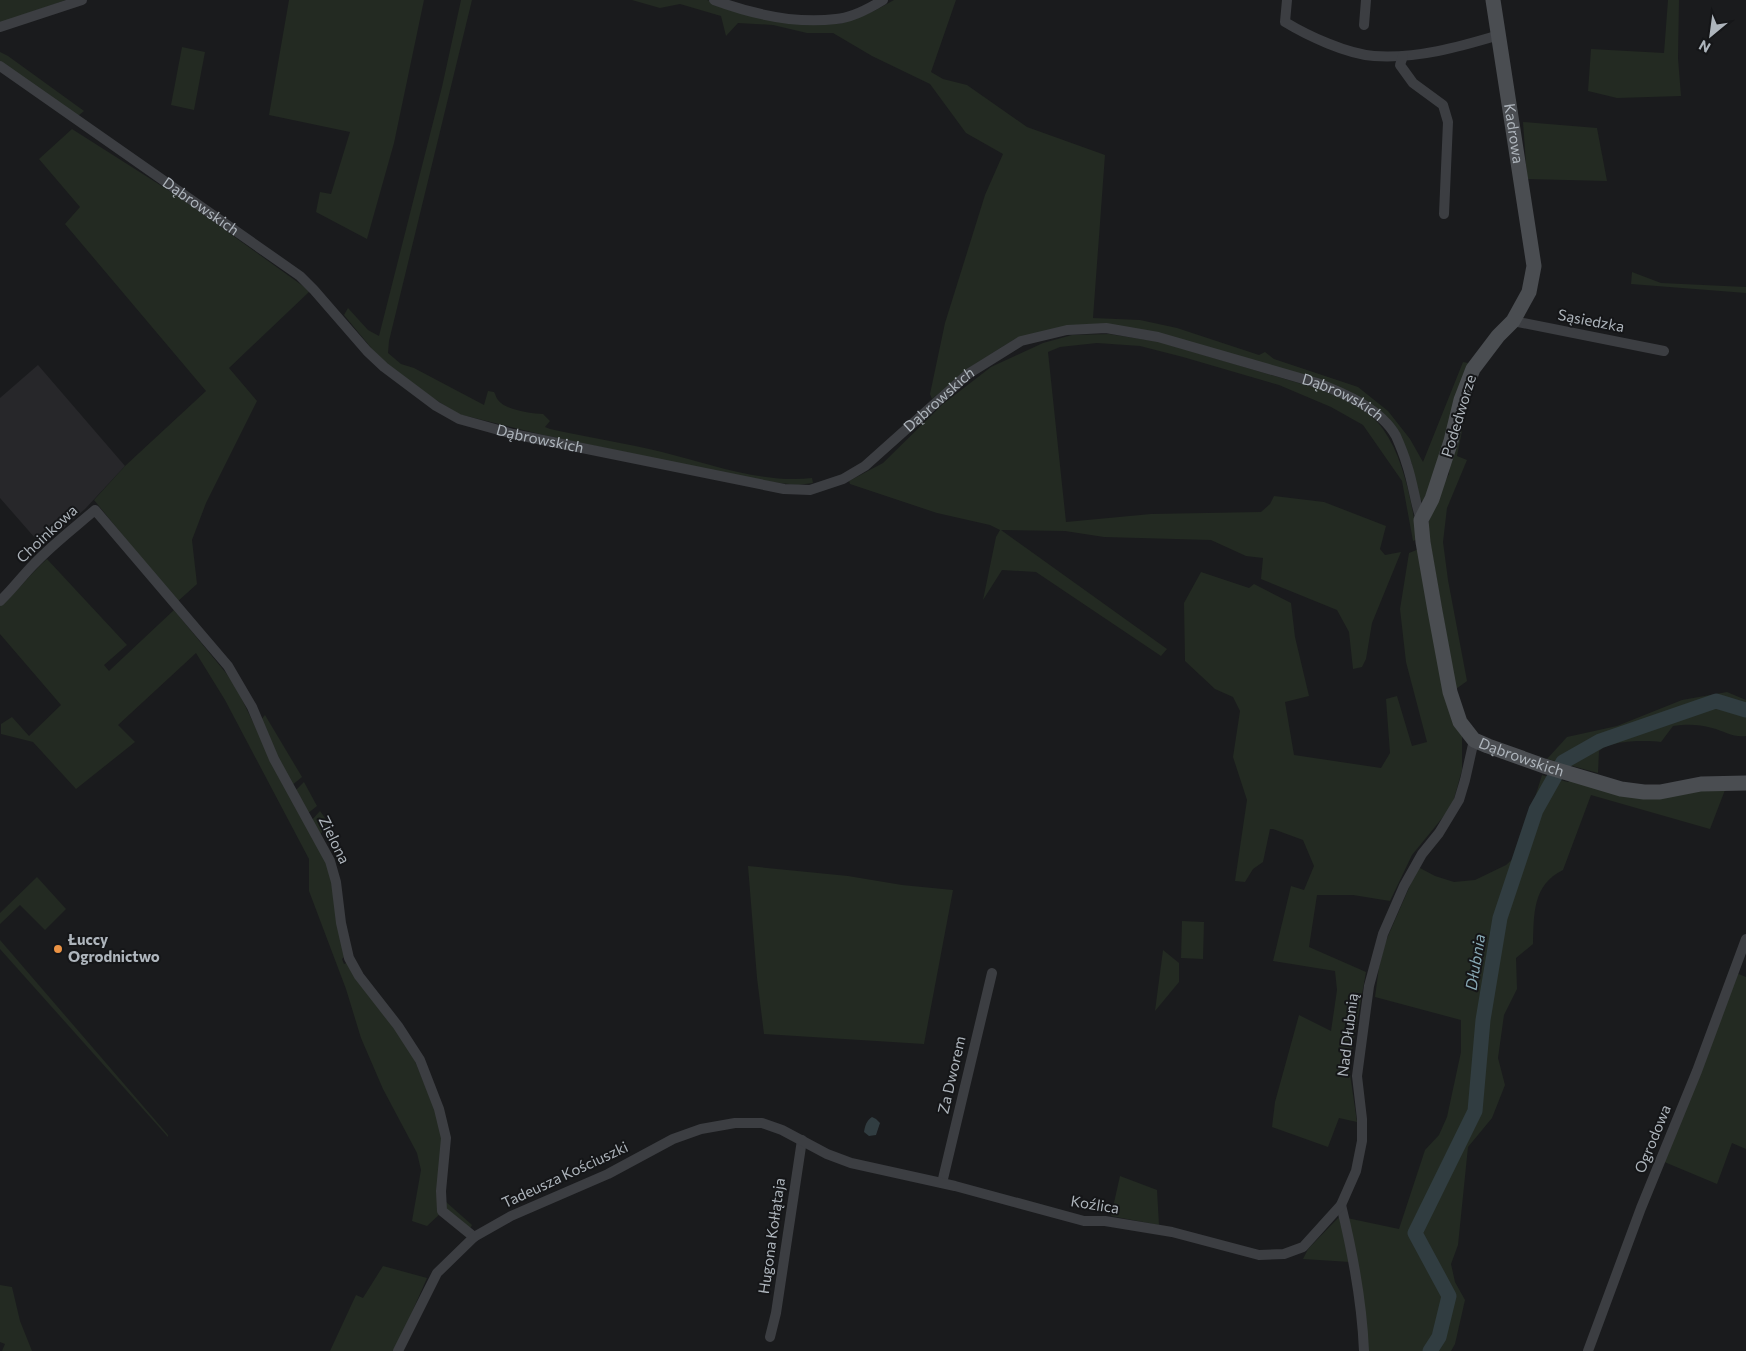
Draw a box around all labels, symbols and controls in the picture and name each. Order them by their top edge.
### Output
north arrow [1686,10,1736,60]
text: N [1696,37,1713,57]
street label: Kadrowa [1501,102,1528,165]
street label: Dąbrowskich [160,173,243,239]
street label: Sąsiedzka [1556,305,1626,335]
street label: Dąbrowskich [899,362,977,435]
street label: Dąbrowskich [1300,369,1388,424]
street label: Podedworze [1437,372,1479,459]
street label: Dąbrowskich [494,420,585,456]
street label: Choinkowa [12,501,80,566]
street label: Dąbrowskich [1476,733,1566,779]
street label: Zielona [316,813,354,866]
place label: Łuccy Ogrodnictwo [67,930,160,965]
water label: Dłubnia [1461,932,1488,991]
marker: Łuccy Ogrodnictwo [52,943,64,955]
street label: Nad Dłubnią [1333,992,1361,1078]
street label: Za Dworem [933,1034,969,1115]
street label: Ogrodowa [1630,1102,1674,1175]
street label: Tadeusza Kościuszki [499,1137,631,1211]
street label: Hugona Kołłątaja [754,1177,788,1295]
street label: Koźlica [1070,1191,1121,1217]

